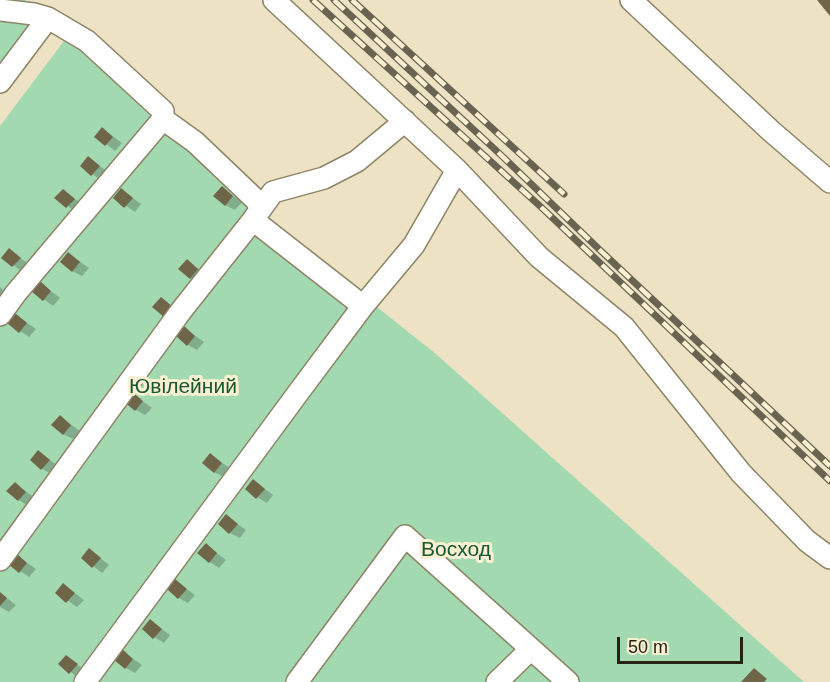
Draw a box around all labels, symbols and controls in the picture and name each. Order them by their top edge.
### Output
park label: Ювілейний [129,374,237,400]
park label: Восход [421,537,491,563]
scale bar [620,625,746,663]
text: 50 m [628,637,668,657]

